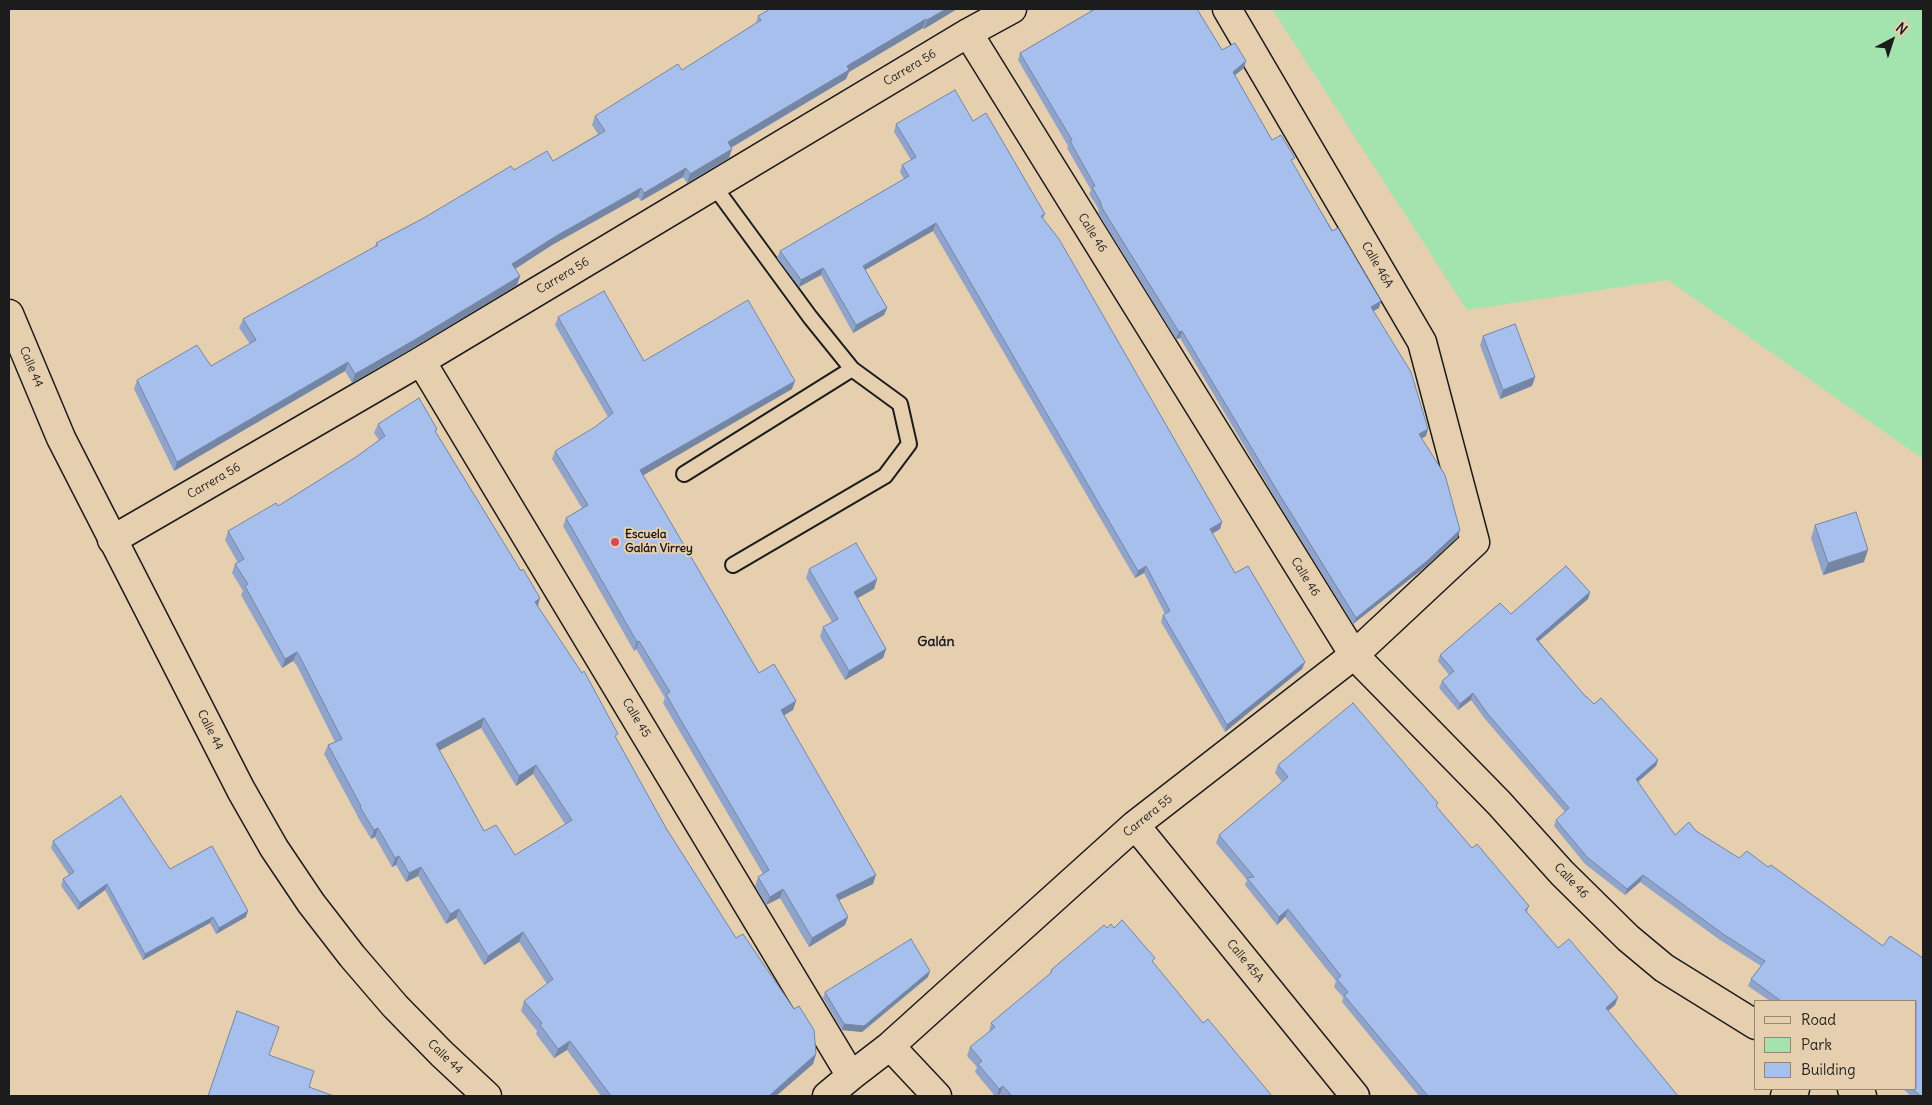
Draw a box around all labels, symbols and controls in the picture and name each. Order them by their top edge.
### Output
north arrow [1867,15,1917,65]
text: N [1892,19,1911,39]
street label: Carrera 56 [881,47,939,89]
street label: Calle 46 [1074,211,1110,255]
street label: Calle 46A [1358,239,1396,291]
street label: Carrera 56 [534,255,592,297]
street label: Calle 44 [16,344,46,390]
street label: Carrera 56 [185,460,243,502]
place label: Escuela Galán Virrey [625,528,693,556]
marker: Escuela Galán Virrey [609,536,621,548]
street label: Calle 46 [1287,555,1323,599]
district label: Galán [917,634,955,650]
street label: Calle 45 [619,696,653,740]
street label: Calle 44 [194,707,226,753]
street label: Carrera 55 [1121,792,1175,840]
street label: Calle 46 [1551,860,1591,902]
street label: Calle 45A [1223,937,1267,985]
legend [1754,1000,1917,1090]
text: Road [1801,1010,1836,1029]
text: Park [1801,1035,1832,1054]
street label: Calle 44 [424,1037,466,1077]
text: Building [1801,1060,1856,1079]

